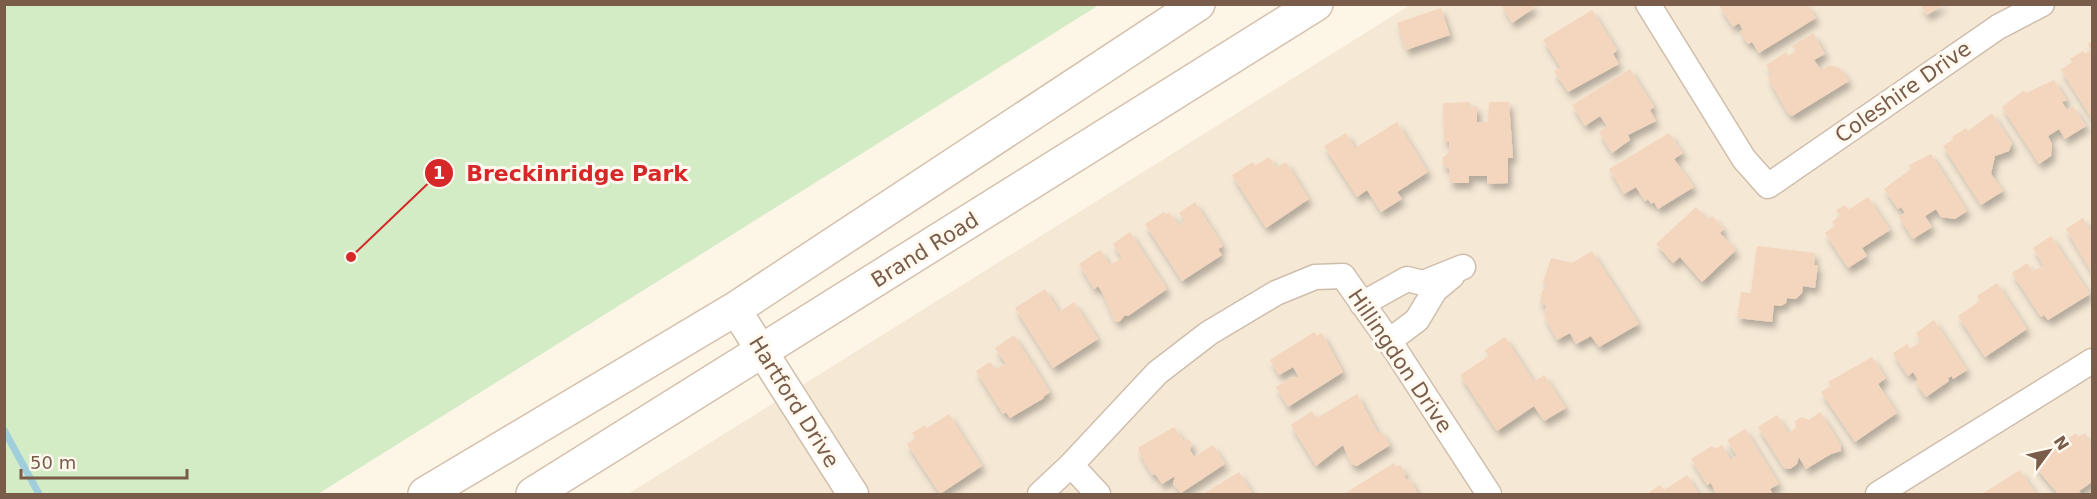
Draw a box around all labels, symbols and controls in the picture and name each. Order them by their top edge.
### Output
street label: Coleshire Drive [1831,36,1975,148]
callout: Breckinridge Park [424,153,700,193]
text: Breckinridge Park [466,161,689,186]
text: 1 [433,162,445,183]
street label: Brand Road [867,208,983,292]
street label: Hillingdon Drive [1343,285,1457,437]
street label: Hartford Drive [744,332,844,472]
north arrow [2019,421,2079,481]
text: N [2050,432,2073,454]
scale bar [21,442,188,480]
text: 50 m [30,452,76,473]

